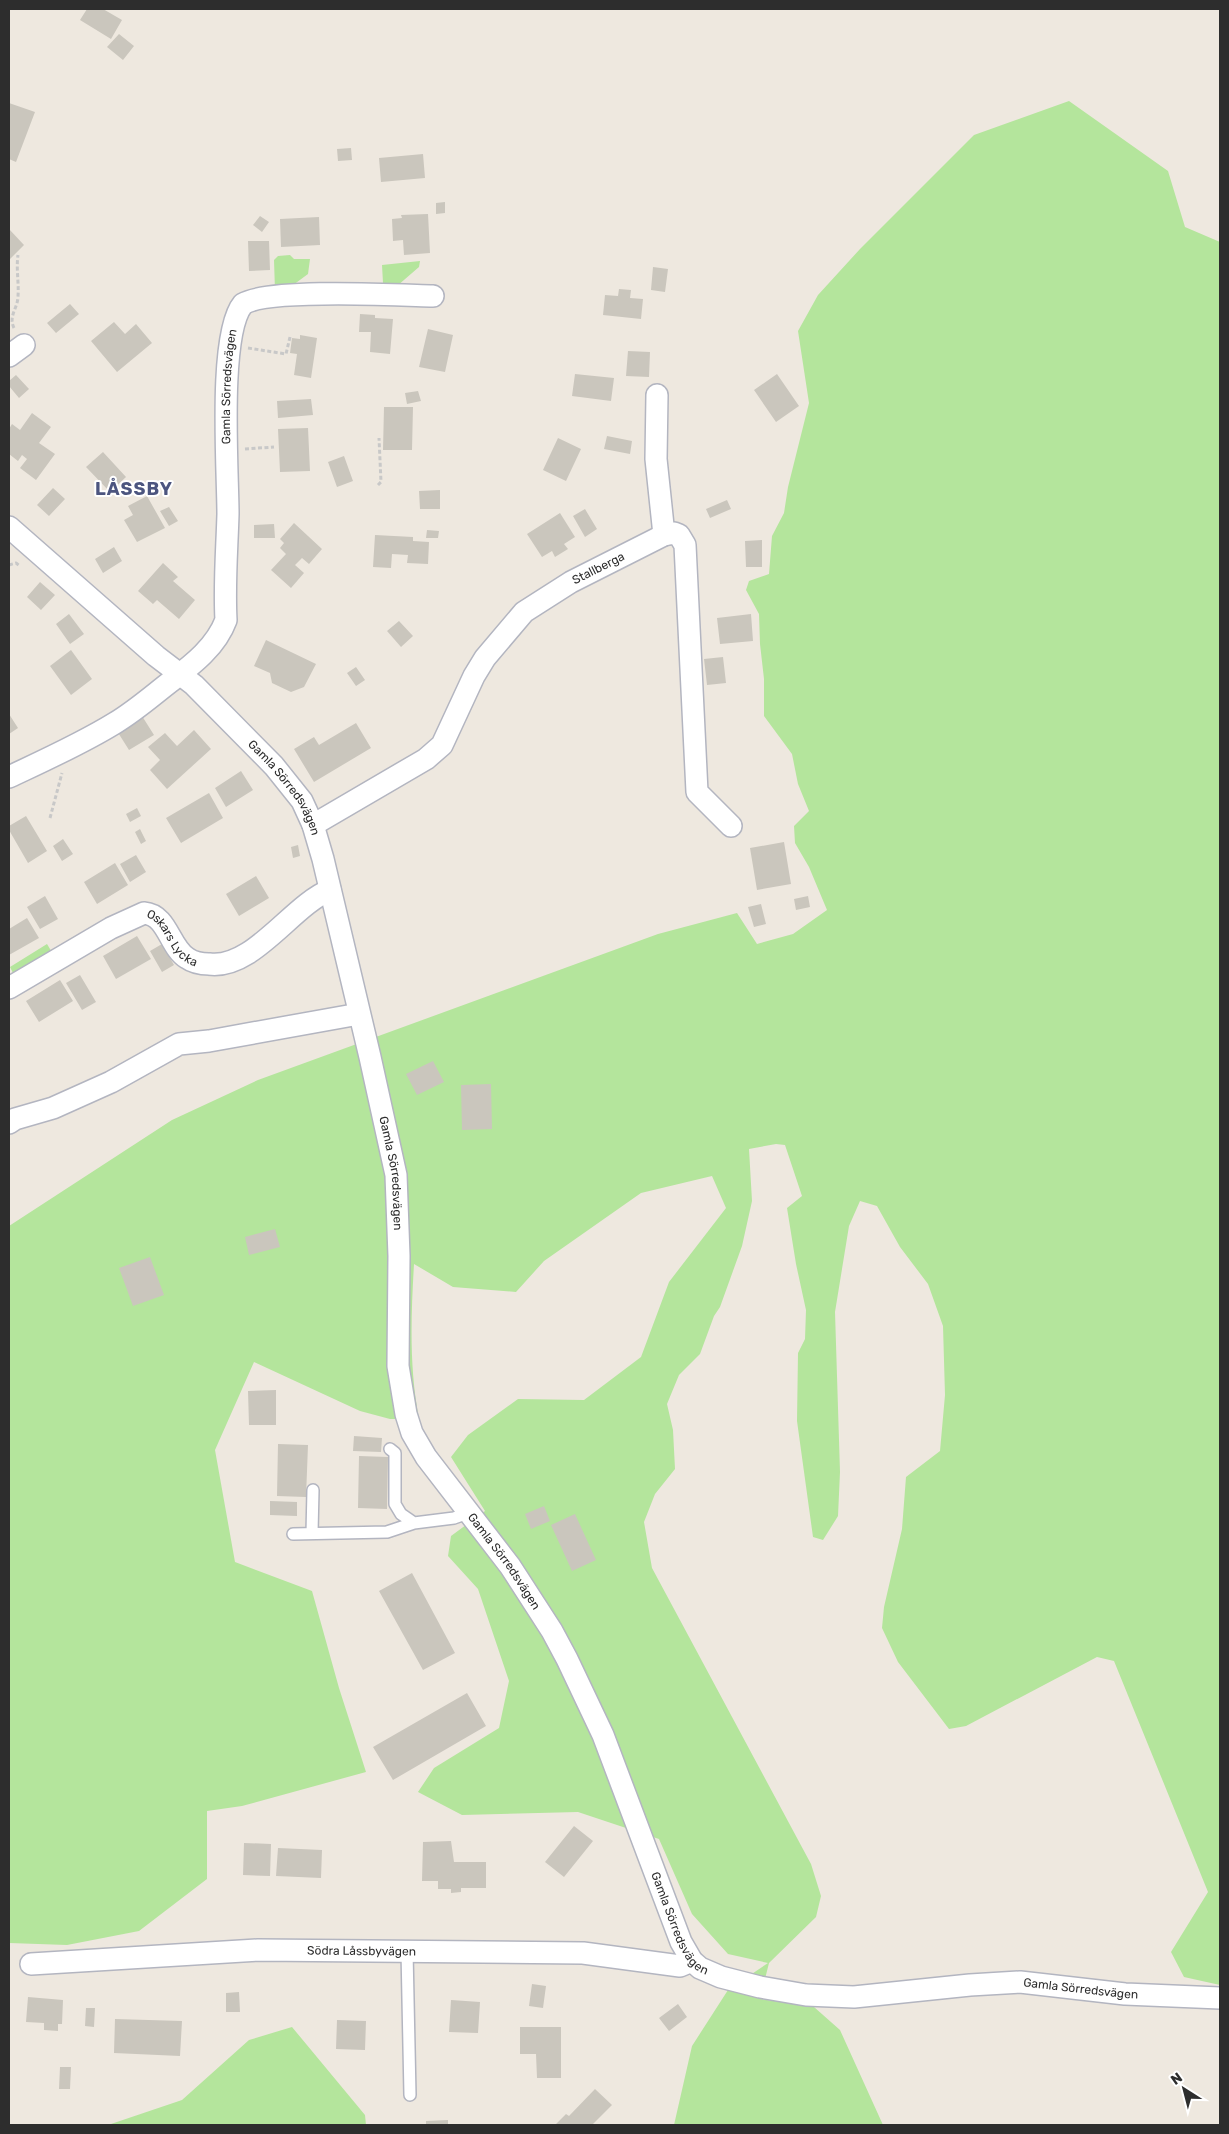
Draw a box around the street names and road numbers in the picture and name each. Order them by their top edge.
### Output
street label: Gamla Sörredsvägen [219,328,240,444]
street label: Stallberga [570,549,627,587]
street label: Gamla Sörredsvägen [245,737,323,837]
street label: Oskars Lycka [145,907,199,969]
street label: Gamla Sörredsvägen [376,1115,405,1231]
street label: Gamla Sörredsvägen [465,1510,543,1612]
street label: Gamla Sörredsvägen [648,1870,710,1978]
street label: Södra Låssbyvägen [307,1943,416,1958]
street label: Gamla Sörredsvägen [1023,1975,1138,2002]

